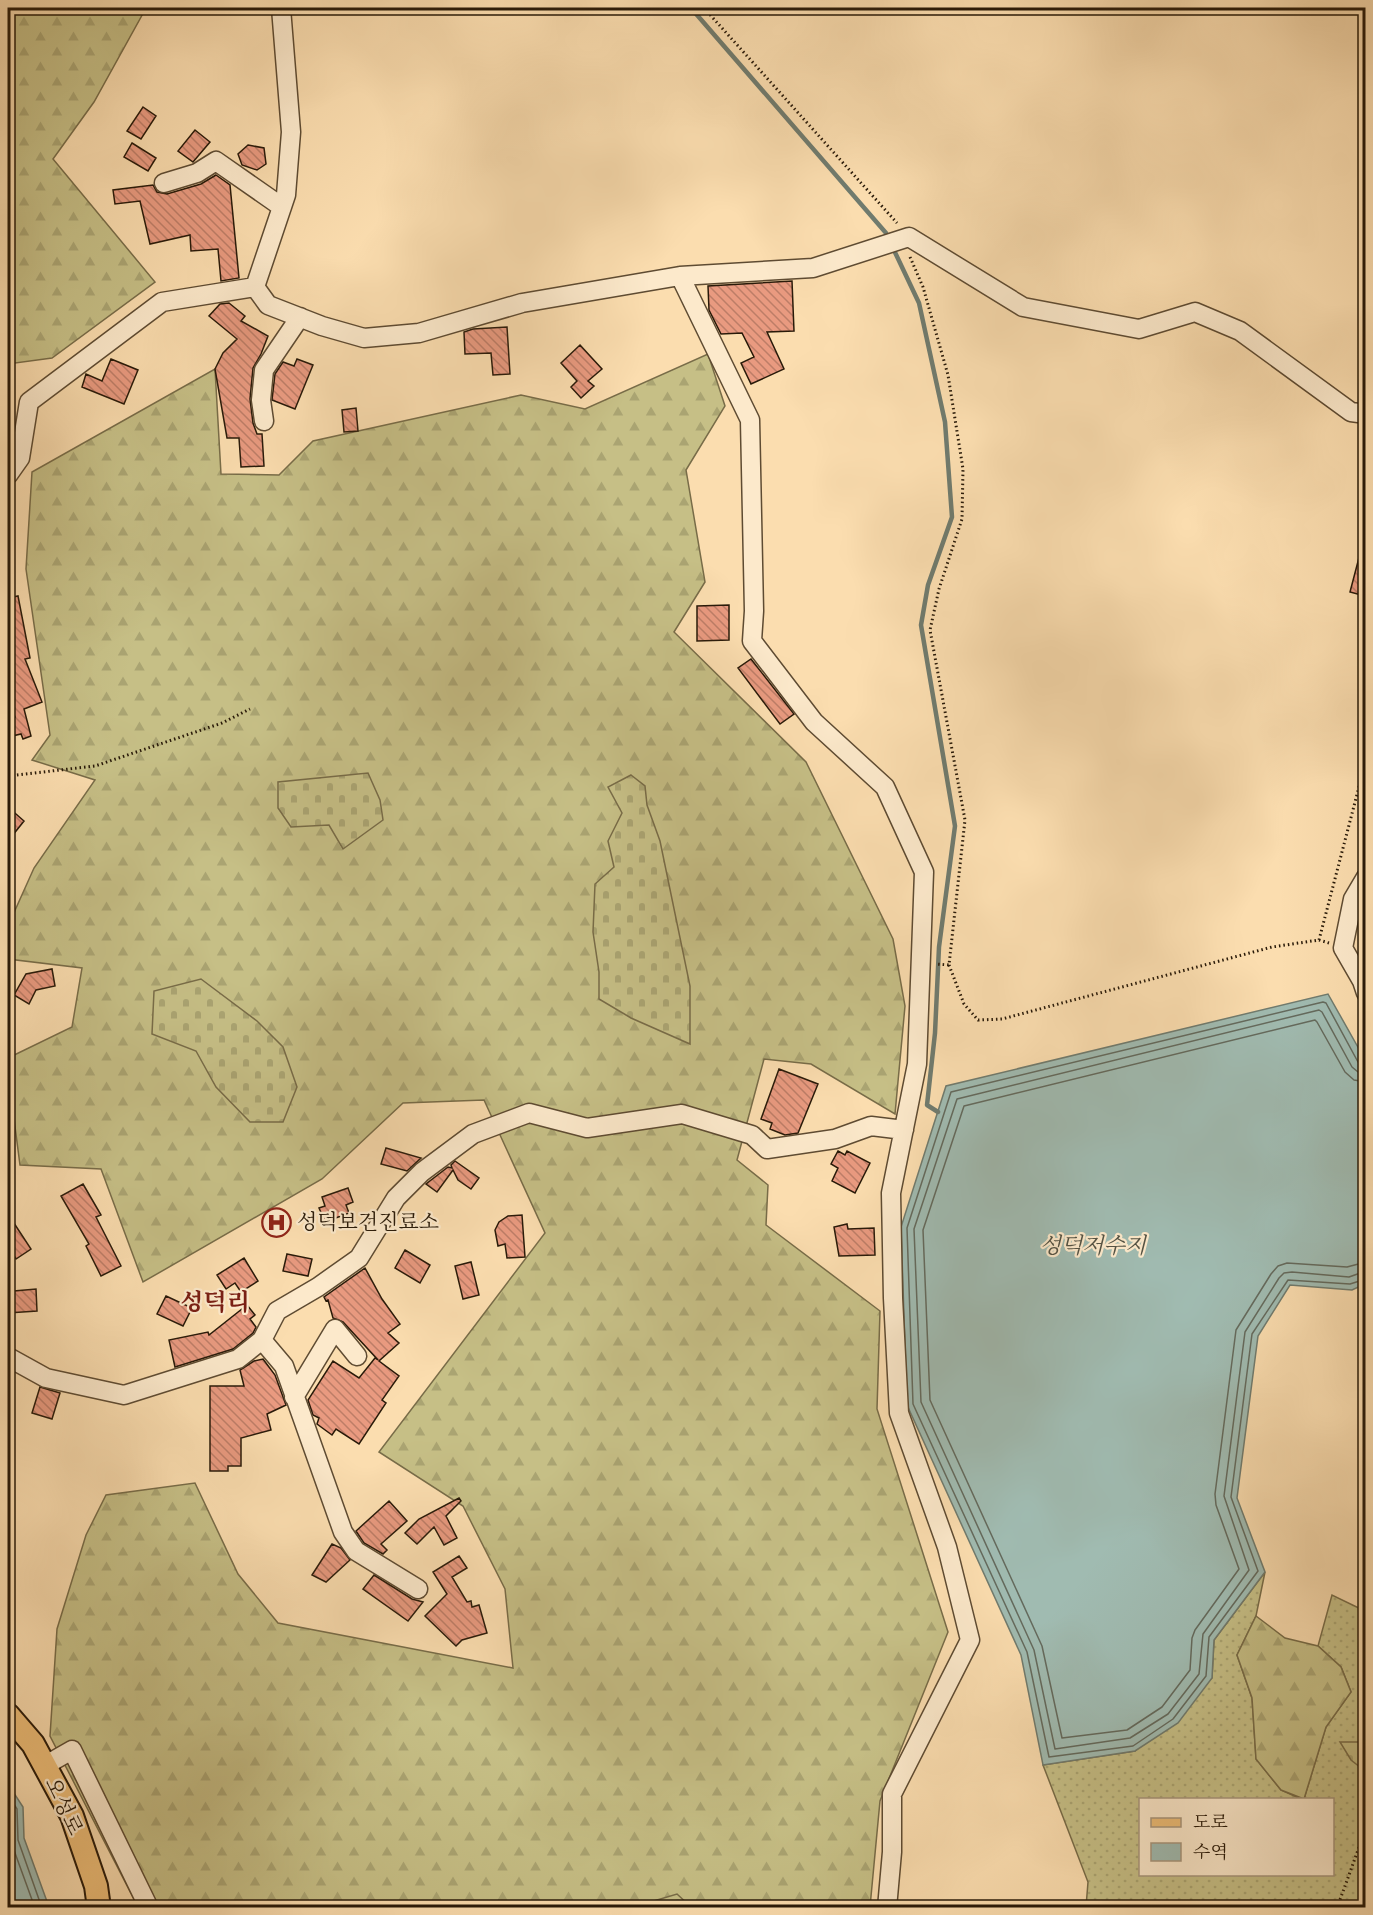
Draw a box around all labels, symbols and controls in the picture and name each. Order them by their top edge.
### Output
hospital icon: 성덕보건진료소 [260,1206,292,1238]
place label: 성덕보건진료소 [297,1209,439,1236]
water label: 성덕저수지 [1040,1232,1148,1260]
district label: 성덕리 [180,1287,250,1318]
street label: 오성로 [38,1773,89,1839]
legend [1139,1798,1334,1876]
text: 도로 [1193,1811,1228,1834]
text: 수역 [1193,1841,1228,1864]

